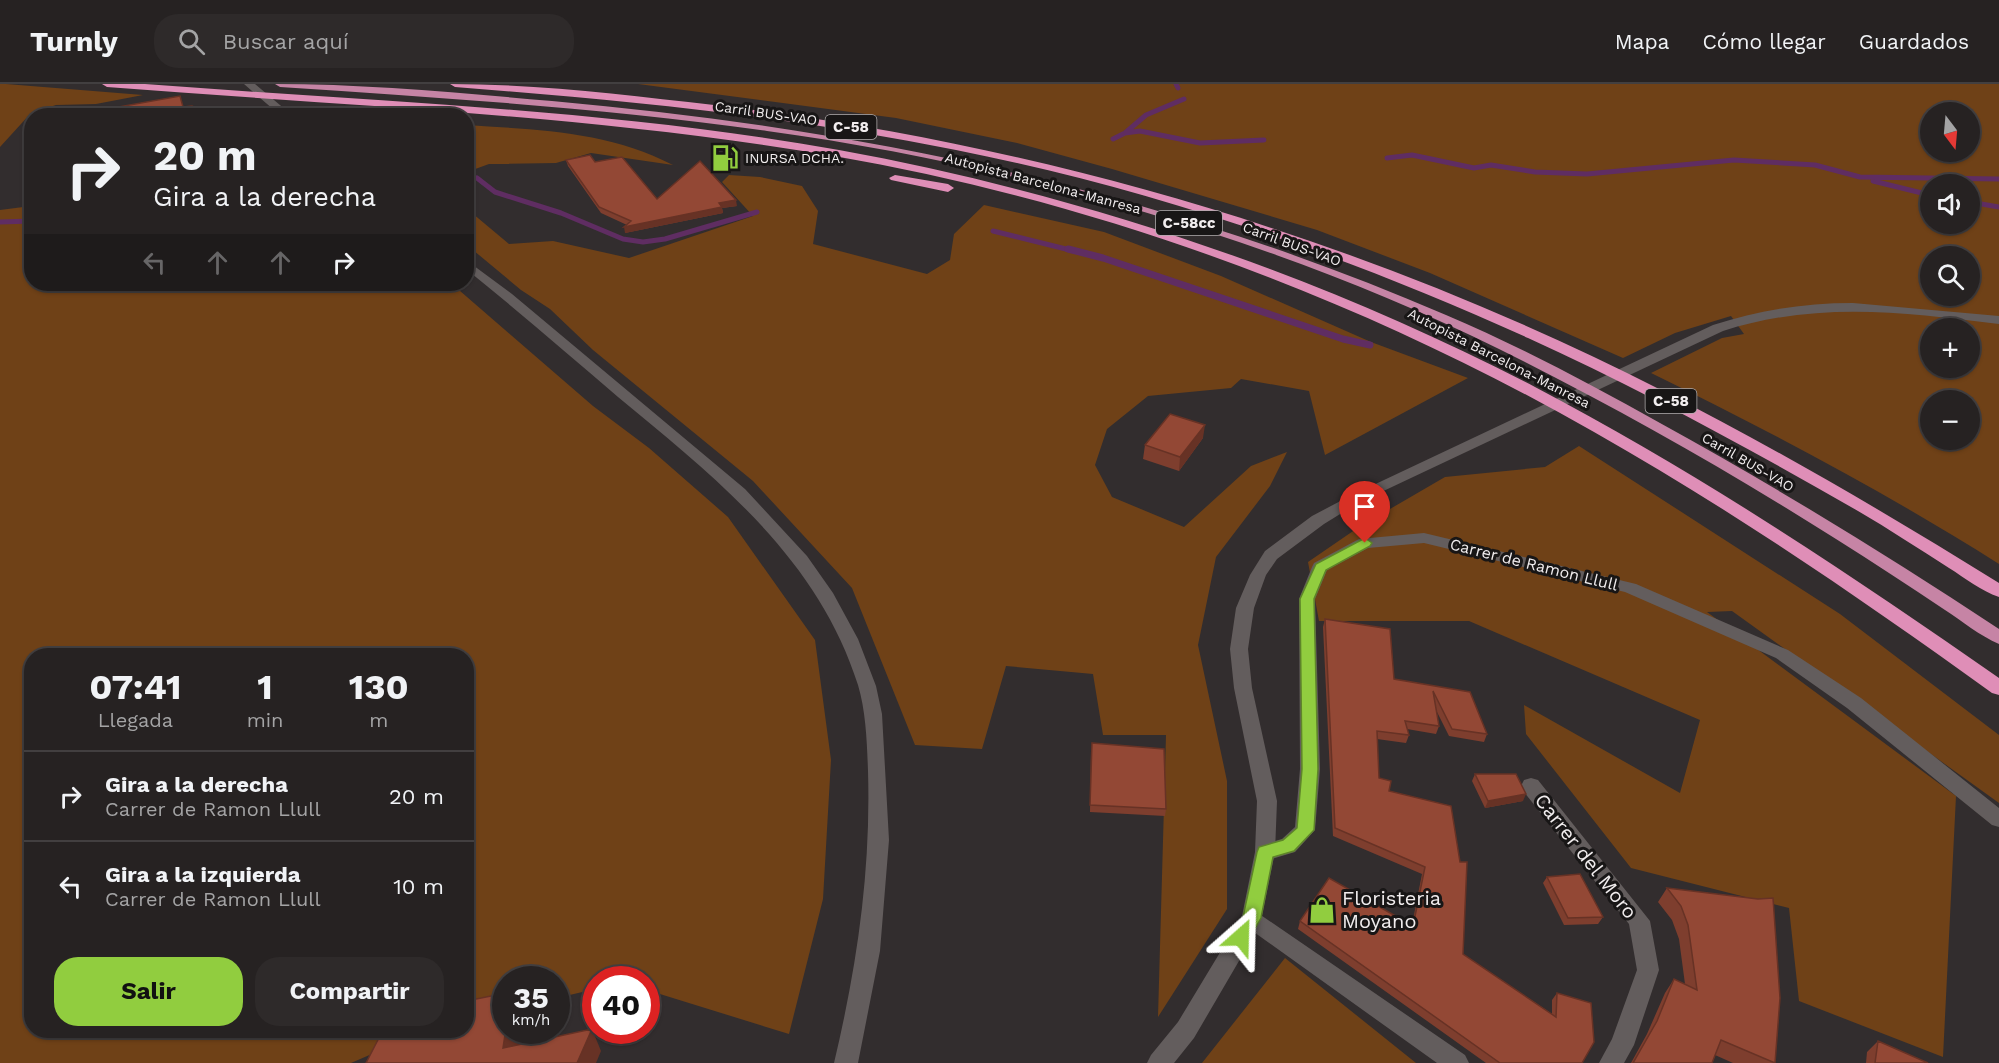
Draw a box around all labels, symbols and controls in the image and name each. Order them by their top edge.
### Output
search box [154,14,574,68]
text: Turnly [30,25,118,58]
icon: search [175,25,208,58]
text: Buscar aquí [223,29,349,54]
text: Mapa [1615,29,1669,54]
text: Cómo llegar [1702,29,1826,54]
text: Guardados [1859,29,1969,54]
street label: Carril BUS-VAO [714,98,818,128]
north arrow [1920,102,1980,162]
map controls [1920,102,1980,450]
road number: C-58 [826,115,876,139]
text: 20 m [153,131,257,180]
icon: right [54,132,132,210]
fuel station icon: INURSA DCHA. [710,143,740,173]
street label: Autopista Barcelona-Manresa [943,149,1143,217]
place label: INURSA DCHA. [745,150,844,166]
button: sound [1920,174,1980,234]
text: Gira a la derecha [153,181,376,213]
road number: C-58cc [1156,211,1222,235]
street label: Carril BUS-VAO [1241,219,1343,269]
icon: left [138,246,171,279]
icon: ahead [201,246,234,279]
icon: ahead [264,246,297,279]
icon: right [327,246,360,279]
button: search [1920,246,1980,306]
street label: Autopista Barcelona-Manresa [1405,305,1593,411]
button: + [1920,318,1980,378]
road number: C-58 [1646,389,1696,413]
button: − [1920,390,1980,450]
street label: Carril BUS-VAO [1699,429,1797,495]
pin [1339,481,1390,543]
icon: arrive [1348,490,1381,523]
street label: Carrer de Ramon Llull [1448,534,1620,595]
text: 07:41 [89,666,181,708]
text: 1 [257,666,273,708]
text: 130 [349,666,409,708]
text: Llegada [98,708,173,732]
text: min [247,708,283,732]
text: m [369,708,388,732]
text: Gira a la derecha [105,772,288,797]
icon: right [54,780,87,813]
text: 20 m [389,784,444,809]
street label: Carrer del Moro [1530,789,1642,923]
text: Carrer de Ramon Llull [105,797,321,821]
text: Gira a la izquierda [105,862,301,887]
icon: left [54,870,87,903]
text: 10 m [393,874,444,899]
place label: Floristeria Moyano [1342,886,1441,933]
text: Carrer de Ramon Llull [105,887,321,911]
shop icon: Floristeria Moyano [1307,895,1337,925]
position arrow [1209,905,1273,969]
button: Salir [54,957,243,1026]
button: Compartir [255,957,444,1026]
speed limit sign: 40 [582,966,660,1044]
text: 35 [513,980,549,1015]
text: km/h [512,1011,550,1029]

